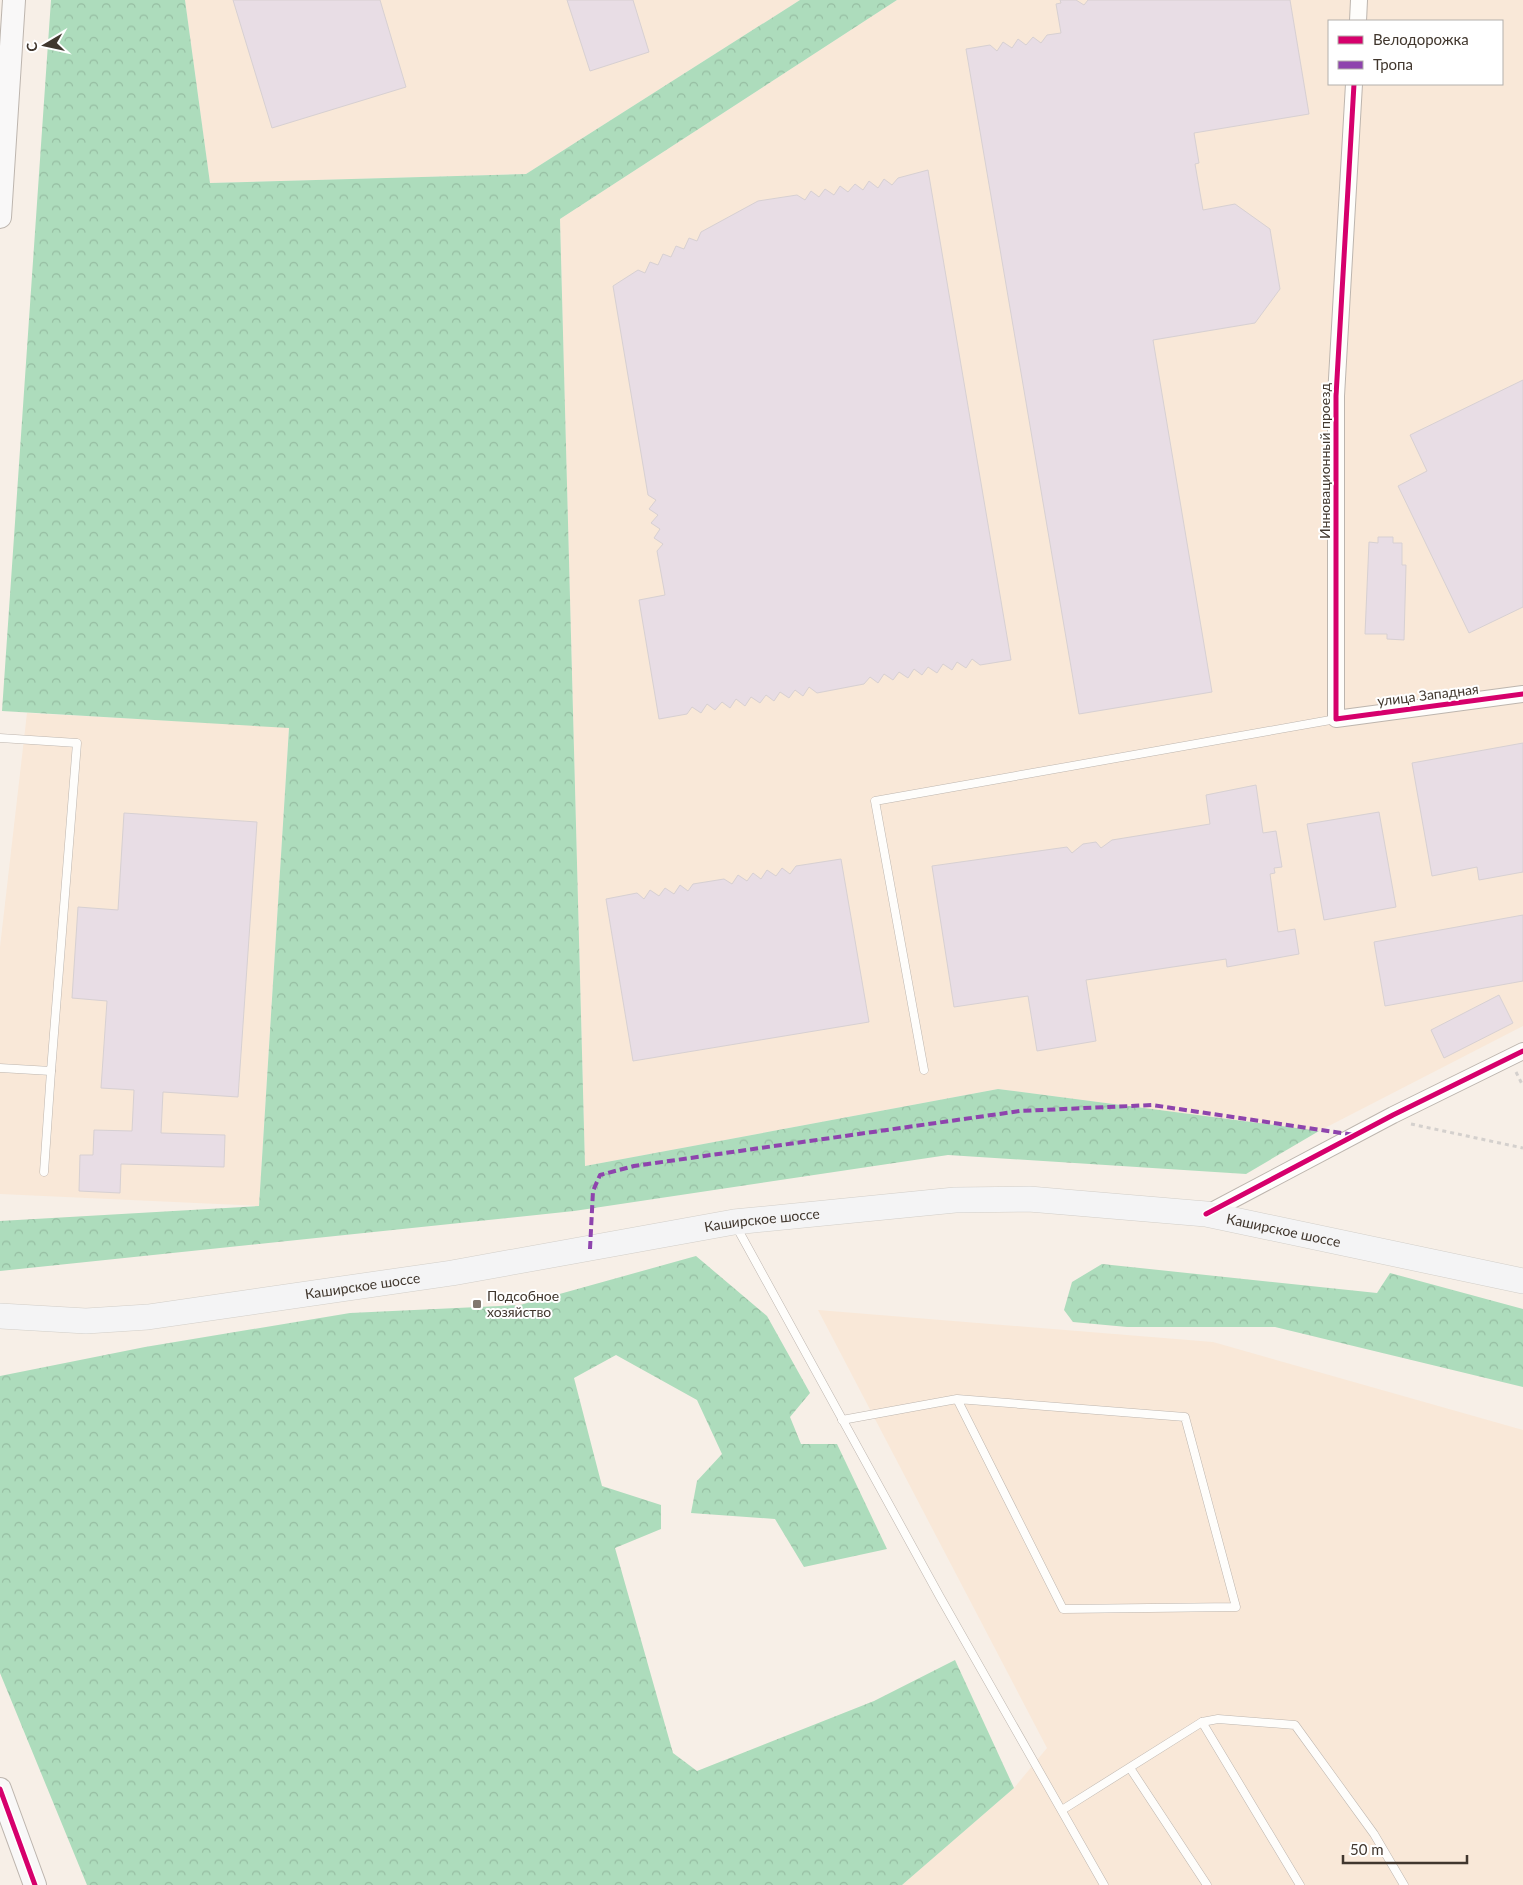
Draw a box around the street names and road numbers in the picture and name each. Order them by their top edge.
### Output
street label: Инновационный проезд [1316,383,1333,539]
street label: улица Западная [1376,680,1480,709]
street label: Каширское шоссе [703,1205,821,1235]
street label: Каширское шоссе [1225,1210,1342,1250]
street label: Каширское шоссе [304,1269,421,1302]

